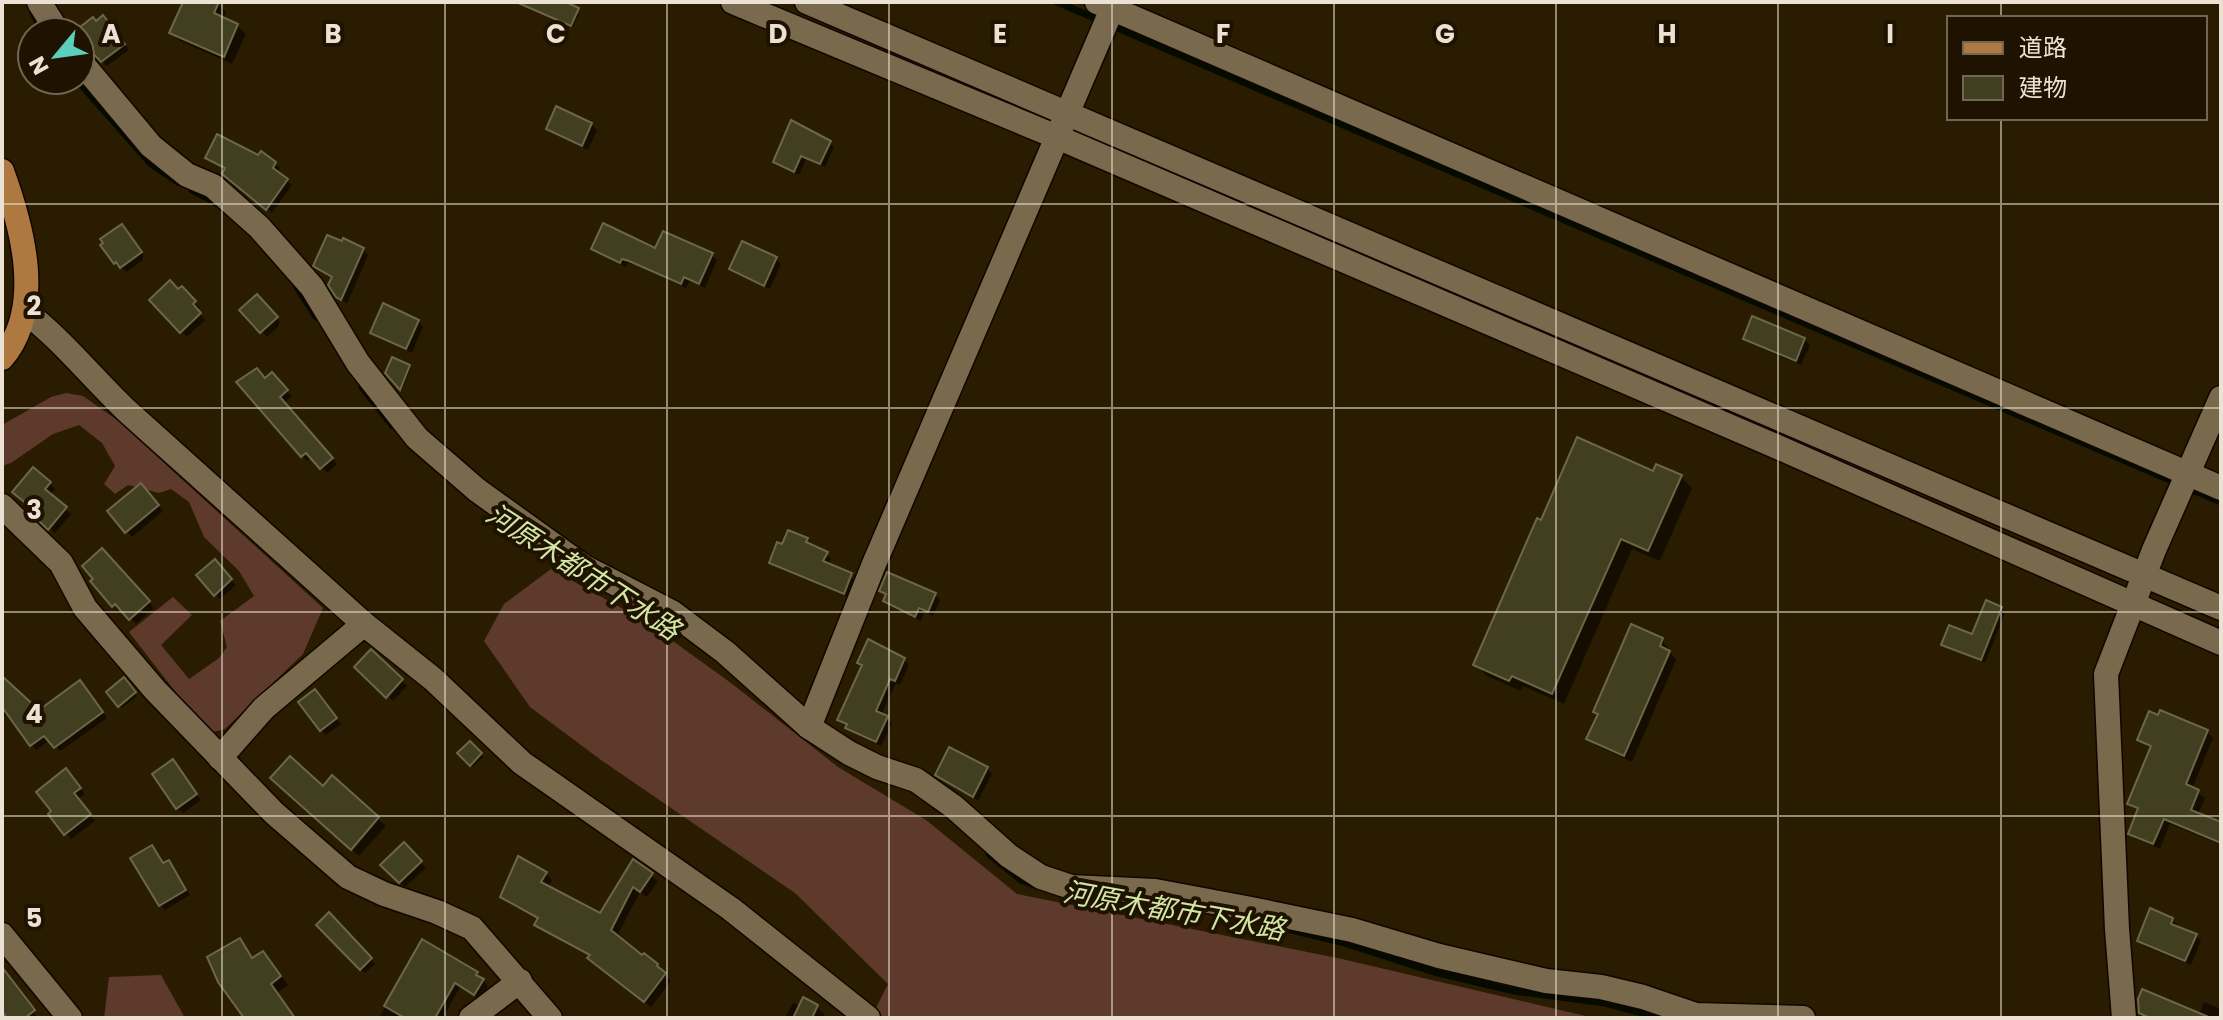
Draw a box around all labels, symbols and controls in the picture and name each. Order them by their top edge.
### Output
north arrow [16,16,96,96]
text: A [101,16,121,52]
text: B [324,16,342,52]
text: C [546,16,566,52]
text: D [769,16,788,52]
text: E [993,16,1007,52]
text: F [1216,16,1230,52]
text: G [1435,16,1455,52]
text: H [1657,16,1677,52]
text: I [1886,16,1894,52]
legend [1947,16,2207,120]
text: 道路 [2019,31,2067,64]
text: N [21,51,57,80]
text: 建物 [2019,71,2067,104]
text: 2 [27,288,42,324]
text: 3 [26,492,42,528]
water label: 河原木都市下水路 [478,495,689,650]
text: 4 [25,696,43,732]
water label: 河原木都市下水路 [1060,872,1290,950]
text: 5 [26,900,42,936]

